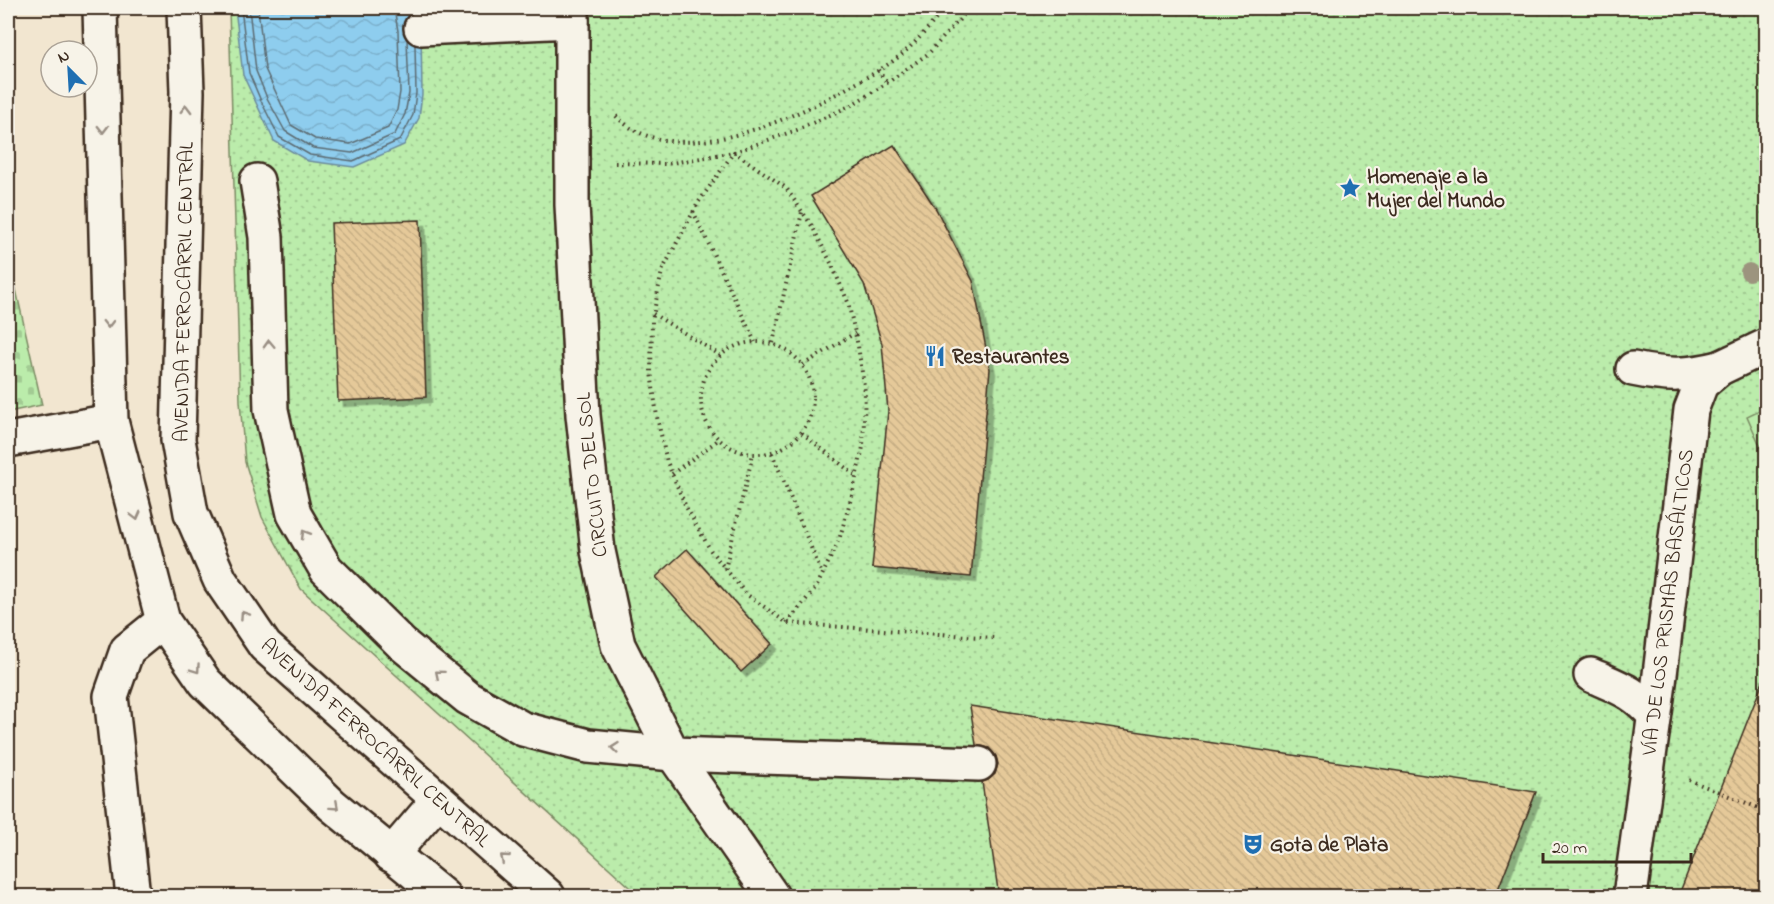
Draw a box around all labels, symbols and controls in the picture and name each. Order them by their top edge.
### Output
north arrow [39,39,99,99]
text: N [54,44,74,70]
one-way arrow [180,104,192,113]
one-way arrow [97,124,109,133]
street label: AVENIDA FERROCARRIL CENTRAL [167,141,203,442]
place label: Homenaje a la Mujer del Mundo [1367,163,1505,217]
place icon: Homenaje a la Mujer del Mundo [1338,176,1362,200]
one-way arrow [102,319,114,328]
one-way arrow [263,340,275,349]
place label: Restaurantes [952,343,1070,373]
restaurant icon: Restaurantes [923,344,947,368]
street label: CIRCUITO DEL SOL [569,391,617,559]
street label: VÍA DE LOS PRISMAS BASÁLTICOS [1634,447,1703,758]
one-way arrow [128,511,141,521]
one-way arrow [301,530,313,540]
one-way arrow [240,611,251,622]
street label: AVENIDA FERROCARRIL CENTRAL [253,632,496,855]
one-way arrow [189,663,200,674]
one-way arrow [435,671,446,682]
one-way arrow [610,743,619,755]
one-way arrow [328,799,339,810]
scale bar [1543,826,1692,864]
place label: Gota de Plata [1270,831,1388,861]
theatre icon: Gota de Plata [1241,832,1265,856]
text: 20 m [1552,836,1587,862]
one-way arrow [500,854,511,865]

